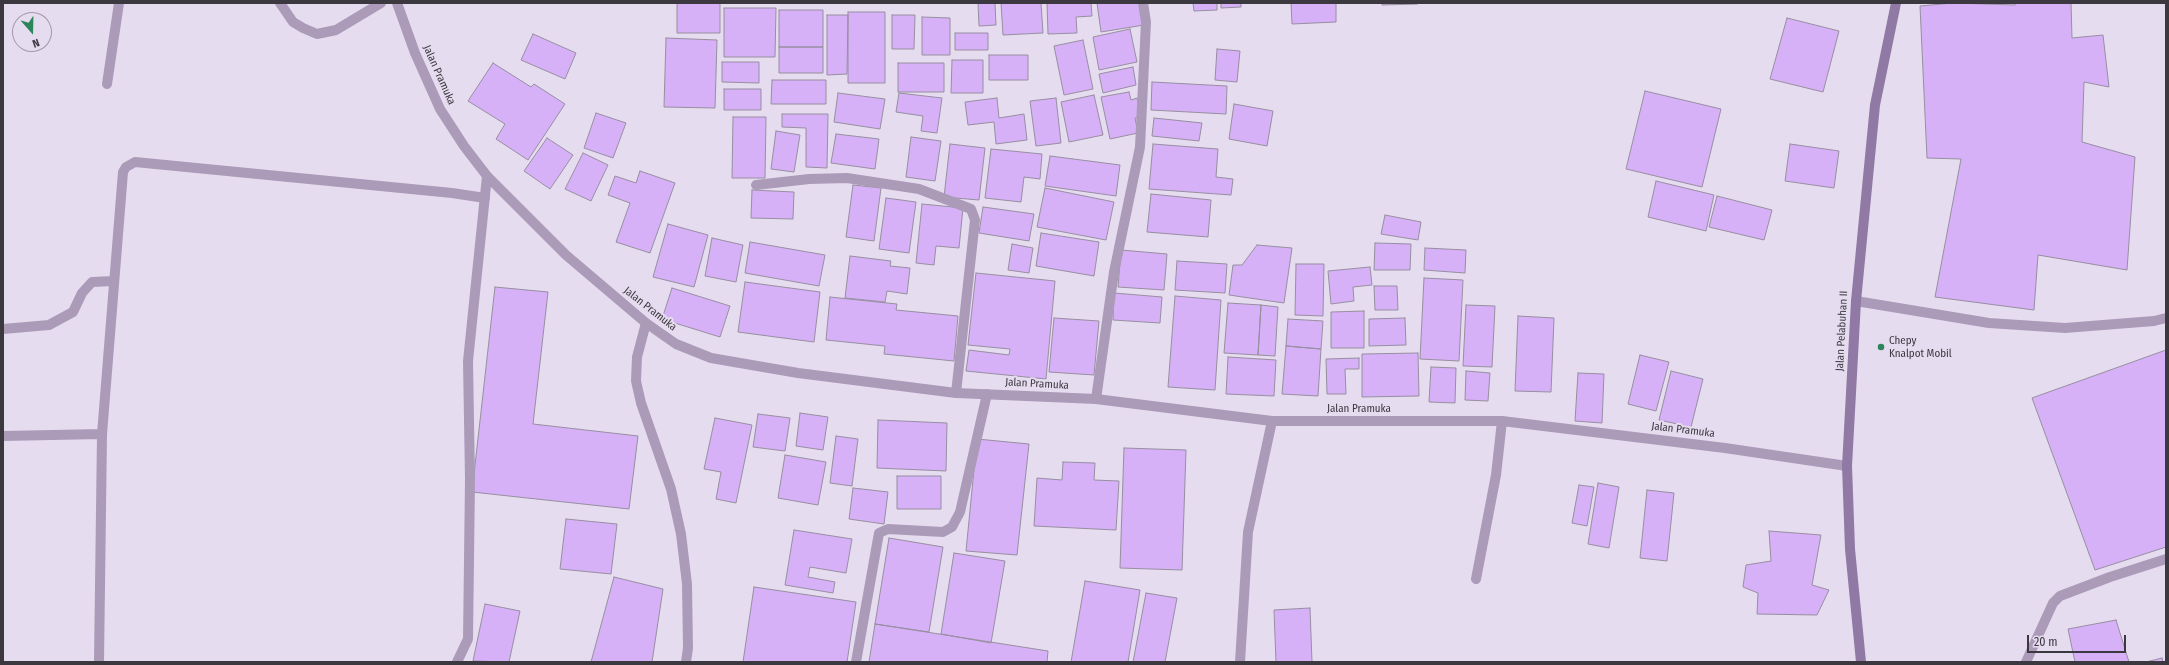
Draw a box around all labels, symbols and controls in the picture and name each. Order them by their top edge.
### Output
north arrow [12,12,52,52]
text: N [31,36,41,50]
street label: Jalan Pramuka [420,43,458,107]
street label: Jalan Pramuka [621,284,679,334]
street label: Jalan Pelabuhan II [1833,290,1851,372]
place label: Chepy Knalpot Mobil [1889,334,1952,360]
marker: Chepy Knalpot Mobil [1876,342,1886,352]
street label: Jalan Pramuka [1005,376,1069,392]
street label: Jalan Pramuka [1327,402,1391,416]
street label: Jalan Pramuka [1650,420,1716,440]
scale bar [2029,627,2128,653]
text: 20 m [2034,635,2058,649]

